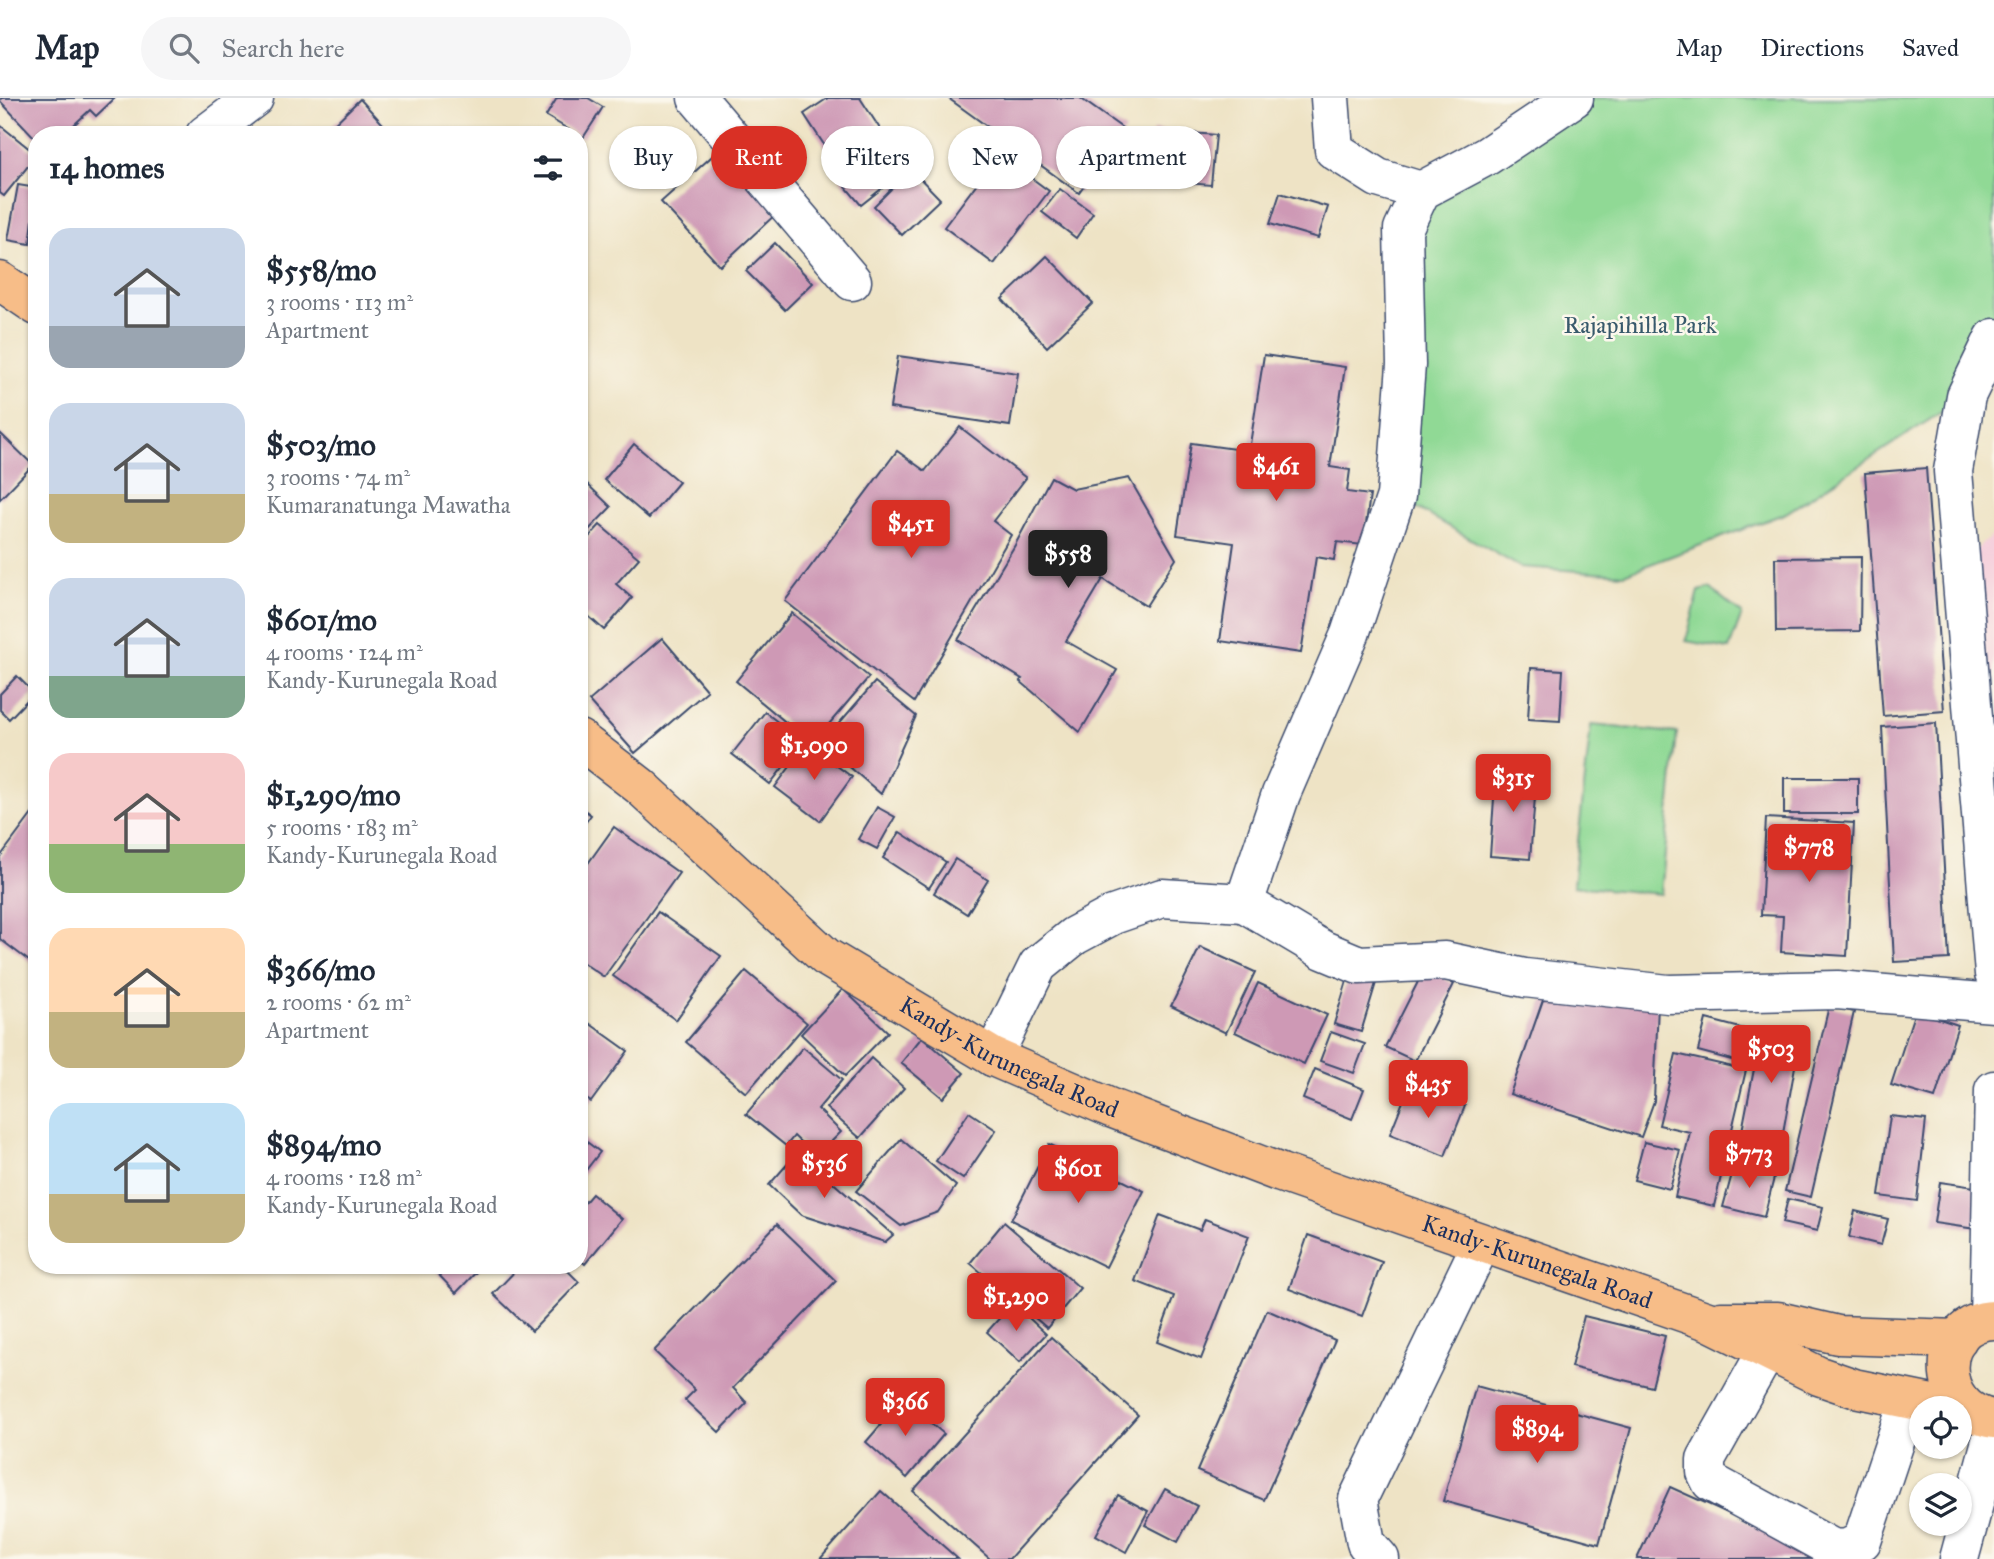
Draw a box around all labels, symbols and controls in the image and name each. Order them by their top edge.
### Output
search box [141,17,631,80]
text: Map [35,28,99,68]
icon: search [165,29,203,67]
text: Search here [221,32,345,64]
text: Map [1676,33,1723,63]
text: Directions [1761,33,1864,63]
text: Saved [1902,33,1959,63]
chip: Buy [609,126,697,189]
chip: Rent [711,126,807,189]
chip: Filters [821,126,934,189]
chip: New [948,126,1042,189]
chip: Apartment [1056,126,1211,189]
icon: filters [529,149,567,187]
text: 14 homes [49,150,164,186]
text: $558/mo [266,252,376,288]
icon: home [105,256,189,340]
text: 3 rooms · 113 m² [266,288,413,316]
park label: Rajapihilla Park [1563,310,1717,340]
text: Apartment [266,316,369,344]
text: $503/mo [266,427,376,463]
icon: home [105,431,189,515]
pin: $461 [1235,444,1317,503]
text: $461 [1252,452,1300,480]
text: 3 rooms · 74 m² [266,463,410,491]
text: Kumaranatunga Mawatha [266,491,511,519]
pin: $451 [870,500,952,560]
text: $451 [888,509,934,537]
pin: $558 [1027,531,1109,590]
text: $558 [1044,539,1092,567]
text: $601/mo [266,602,377,638]
icon: home [105,606,189,690]
text: 4 rooms · 124 m² [266,638,423,666]
text: Kandy-Kurunegala Road [266,666,498,694]
pin: $1,090 [757,722,871,782]
text: $1,090 [780,731,848,759]
pin: $315 [1472,754,1554,814]
text: $315 [1492,763,1534,791]
text: $1,290/mo [266,777,401,813]
icon: home [105,781,189,865]
text: 5 rooms · 183 m² [266,813,418,841]
pin: $778 [1768,824,1850,884]
text: $778 [1784,833,1834,861]
text: Kandy-Kurunegala Road [266,841,498,869]
text: $366/mo [266,952,375,988]
icon: home [105,956,189,1040]
text: 2 rooms · 62 m² [266,988,411,1016]
street label: Kandy-Kurunegala Road [894,990,1123,1125]
text: Apartment [266,1016,369,1044]
pin: $503 [1730,1026,1812,1085]
text: $503 [1747,1034,1795,1062]
pin: $435 [1387,1060,1469,1120]
text: $435 [1405,1069,1451,1097]
text: $894/mo [266,1127,381,1163]
pin: $773 [1708,1130,1790,1190]
icon: home [105,1131,189,1215]
text: $773 [1725,1139,1773,1167]
pin: $536 [783,1140,865,1200]
pin: $601 [1037,1146,1119,1205]
text: $536 [801,1149,847,1177]
text: $601 [1054,1154,1102,1182]
text: 4 rooms · 128 m² [266,1163,422,1191]
text: Kandy-Kurunegala Road [266,1191,498,1219]
street label: Kandy-Kurunegala Road [1418,1208,1656,1316]
pin: $1,290 [959,1274,1073,1333]
text: $1,290 [983,1282,1049,1310]
pin: $366 [864,1378,946,1438]
text: $366 [882,1387,928,1415]
map controls [1909,1396,1972,1536]
button: locate [1909,1396,1972,1459]
pin: $894 [1496,1406,1578,1465]
text: $894 [1511,1414,1563,1442]
button: layers [1909,1473,1972,1536]

